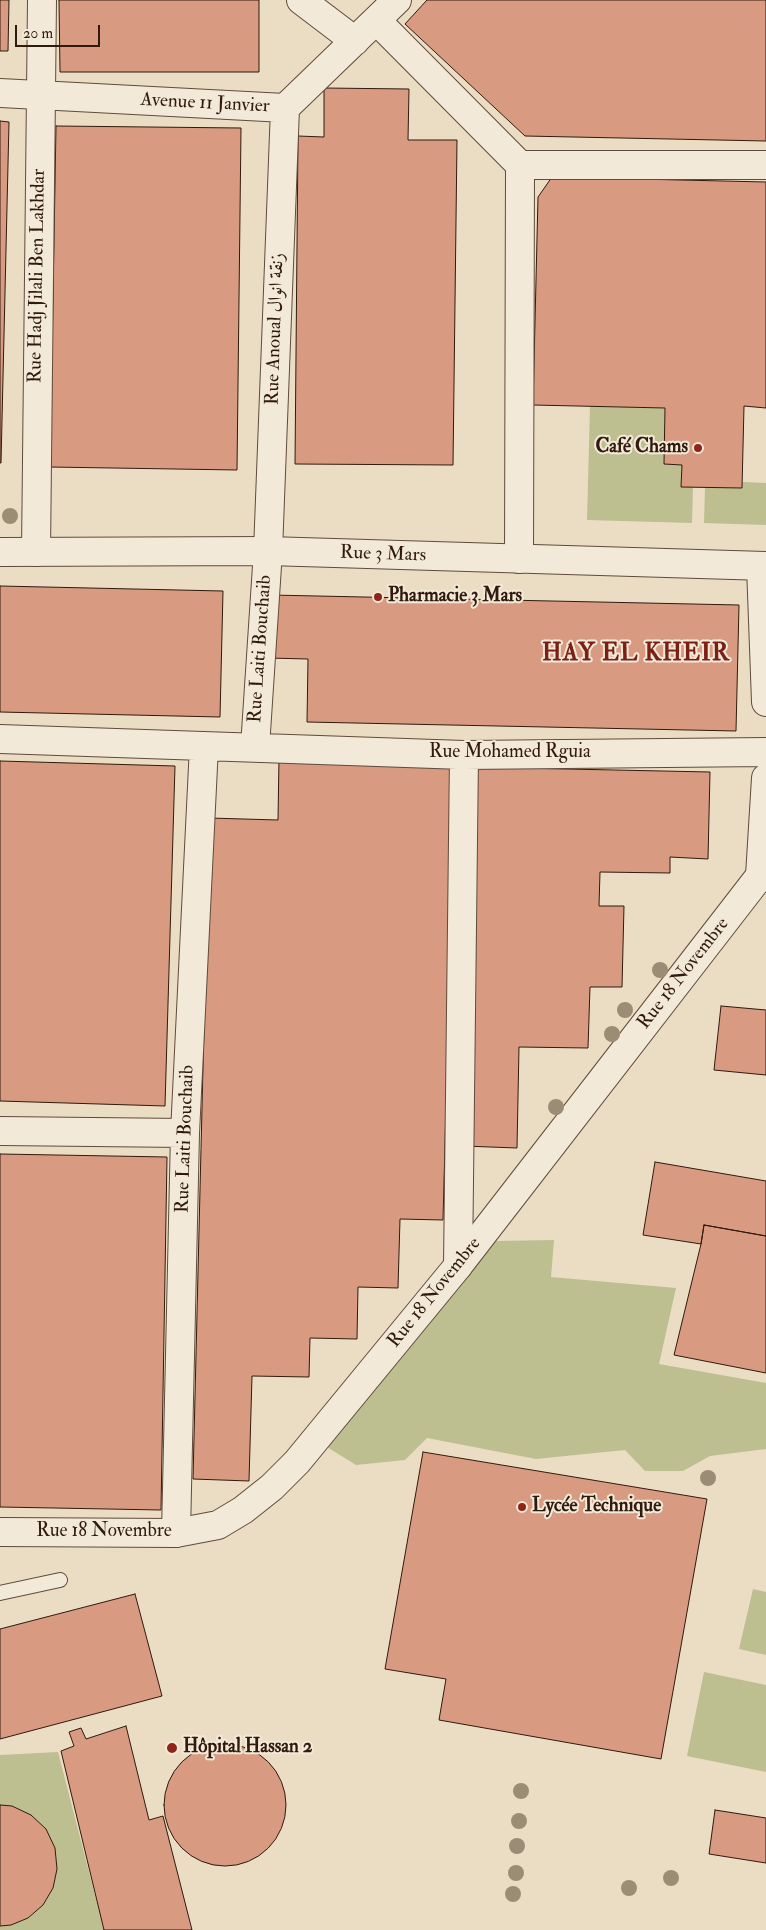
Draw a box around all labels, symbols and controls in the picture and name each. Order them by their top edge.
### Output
scale bar [18,15,102,47]
text: 20 m [23,24,53,43]
street label: Avenue 11 Janvier [140,89,270,119]
street label: Rue Hadj Jilali Ben Lakhdar [25,169,51,383]
street label: Rue Anoual زنقة انوال [262,253,290,405]
place label: Café Chams [595,437,688,459]
marker: Café Chams [692,442,704,454]
street label: Rue 3 Mars [340,542,426,568]
street label: Rue Laiti Bouchaib [244,574,278,724]
place label: Pharmacie 3 Mars [388,586,522,608]
marker: Pharmacie 3 Mars [372,591,384,603]
district label: HAY EL KHEIR [541,641,731,669]
street label: Rue Mohamed Rguia [429,742,591,764]
street label: Rue 18 Novembre [633,914,735,1034]
street label: Rue Laiti Bouchaib [172,1065,200,1213]
street label: Rue 18 Novembre [384,1233,486,1353]
place label: Lycée Technique [532,1496,661,1518]
marker: Lycée Technique [516,1501,528,1513]
street label: Rue 18 Novembre [36,1521,172,1543]
place label: Hôpital Hassan 2 [183,1737,312,1759]
marker: Hôpital Hassan 2 [165,1741,179,1755]

